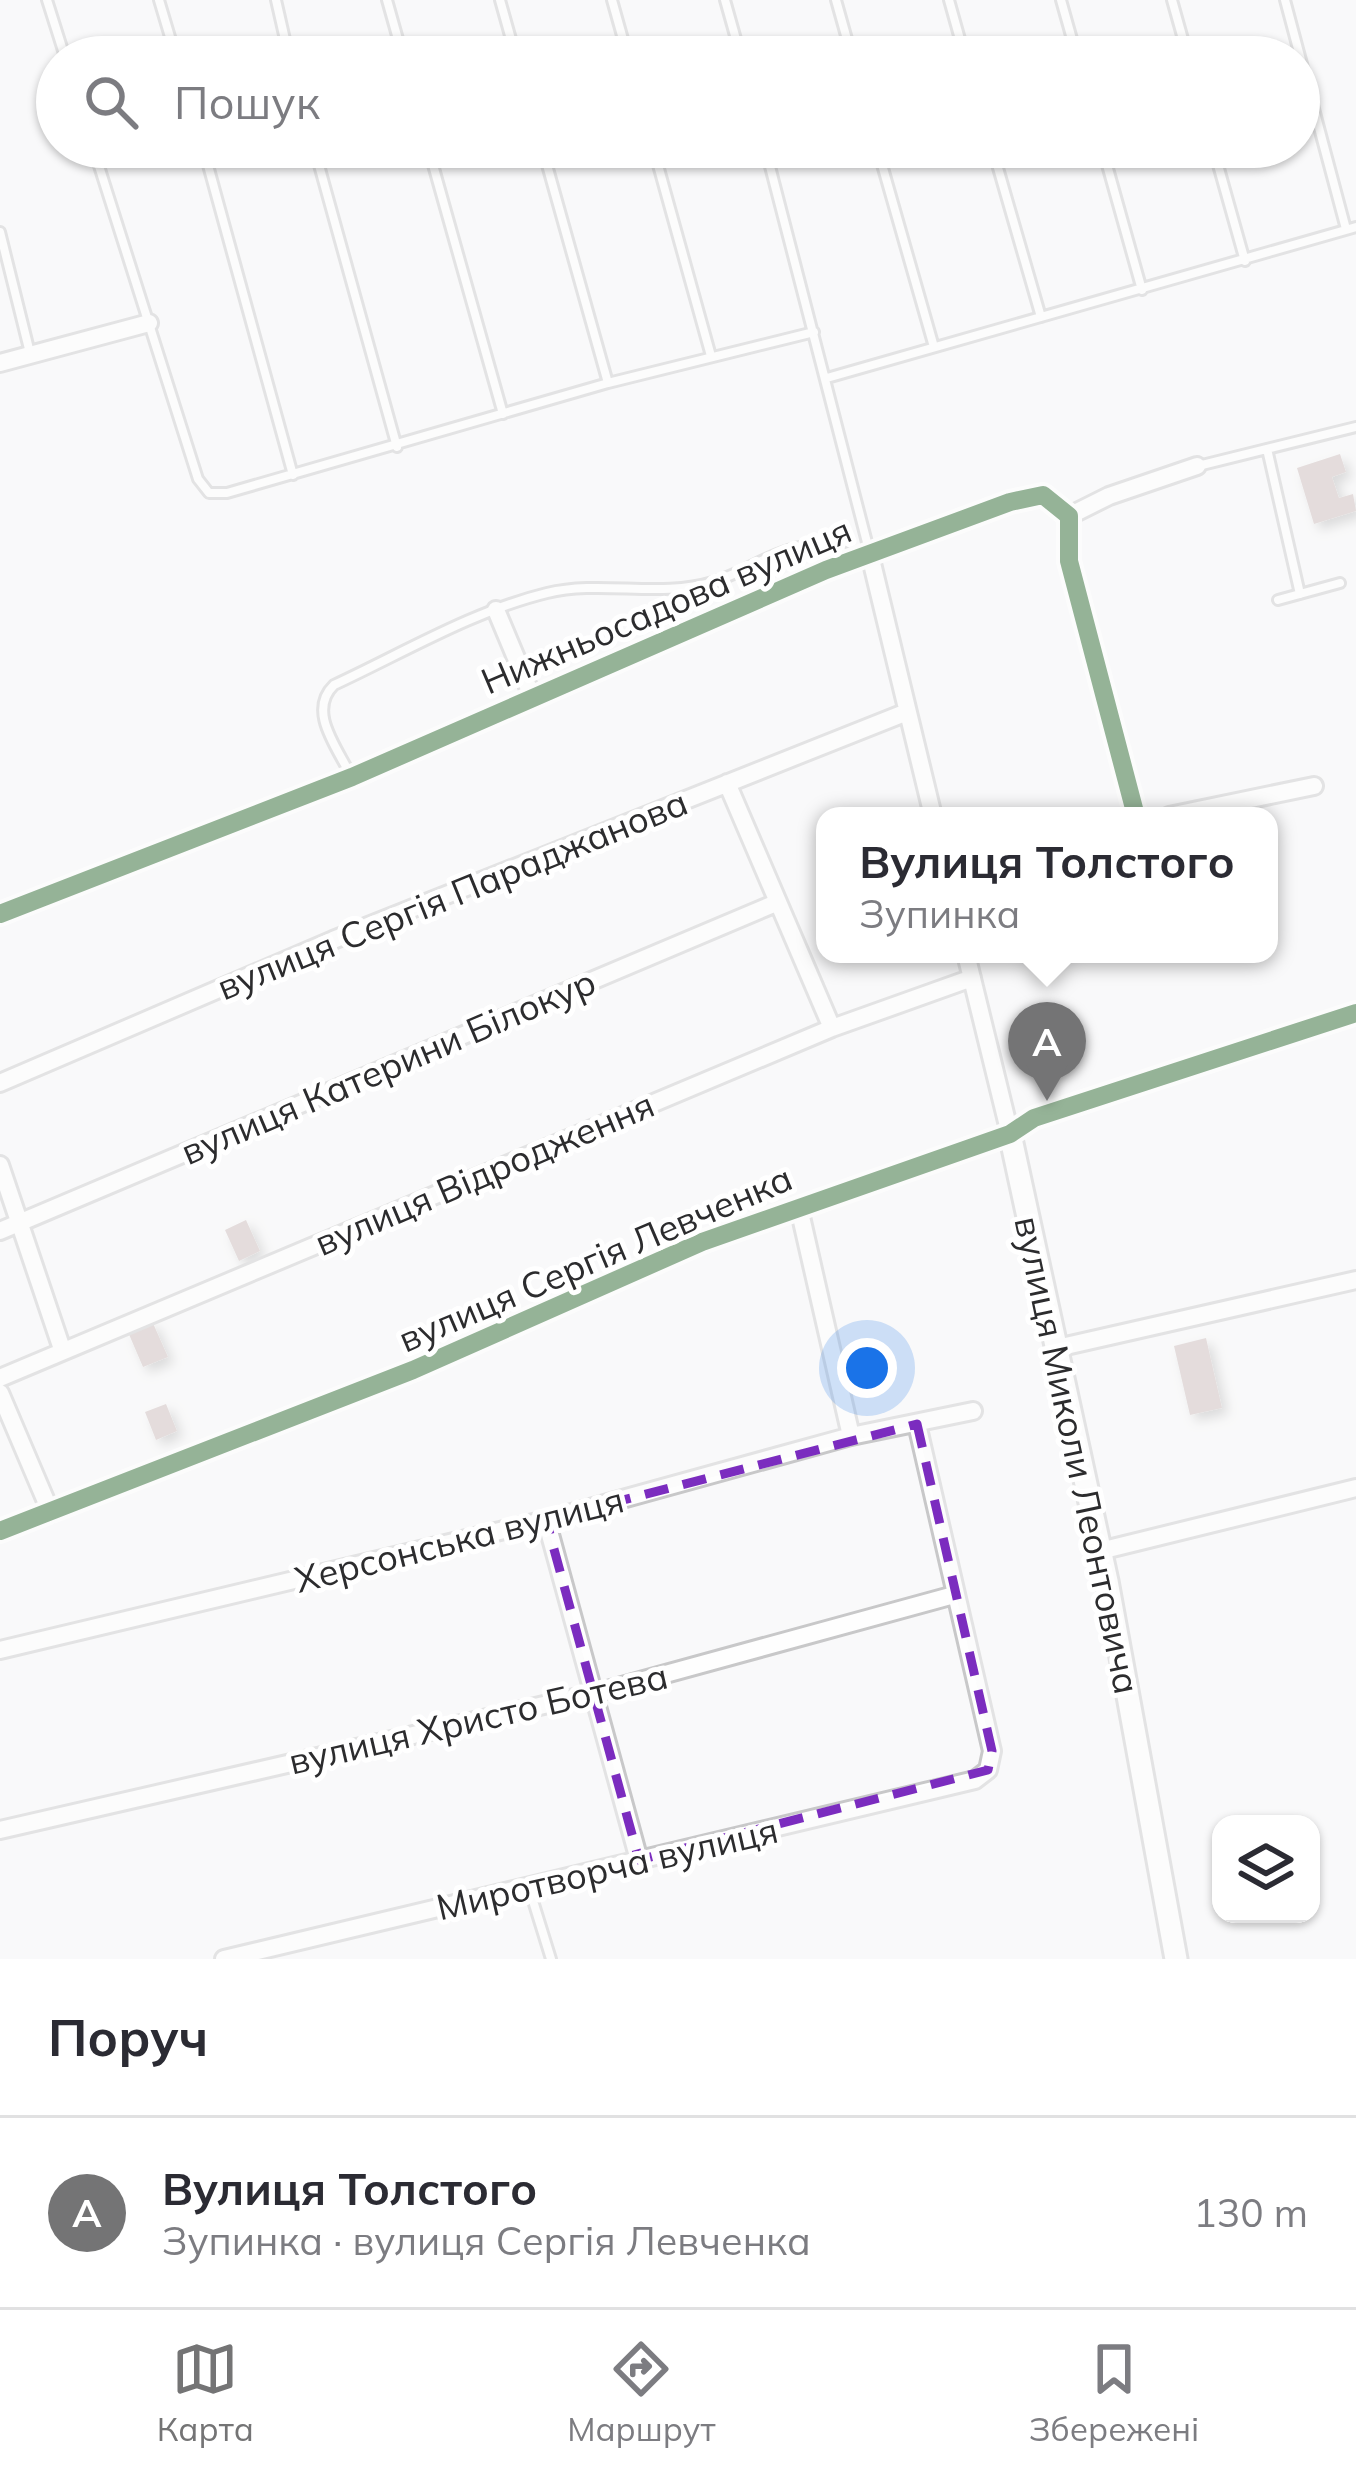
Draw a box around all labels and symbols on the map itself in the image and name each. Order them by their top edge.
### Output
street label: Нижньосадова вулиця [474,507,858,703]
street label: вулиця Сергія Параджанова [210,779,694,1009]
street label: вулиця Катерини Білокур [174,958,602,1174]
pin: A [1008,1002,1086,1101]
street label: вулиця Відродження [308,1081,660,1265]
street label: вулиця Сергія Левченка [391,1155,799,1361]
street label: вулиця Миколи Леонтовича [1005,1212,1151,1698]
your location [837,1338,897,1398]
street label: Херсонська вулиця [290,1476,628,1602]
street label: вулиця Христо Ботева [284,1652,672,1784]
street label: Миротворча вулиця [432,1807,782,1929]

